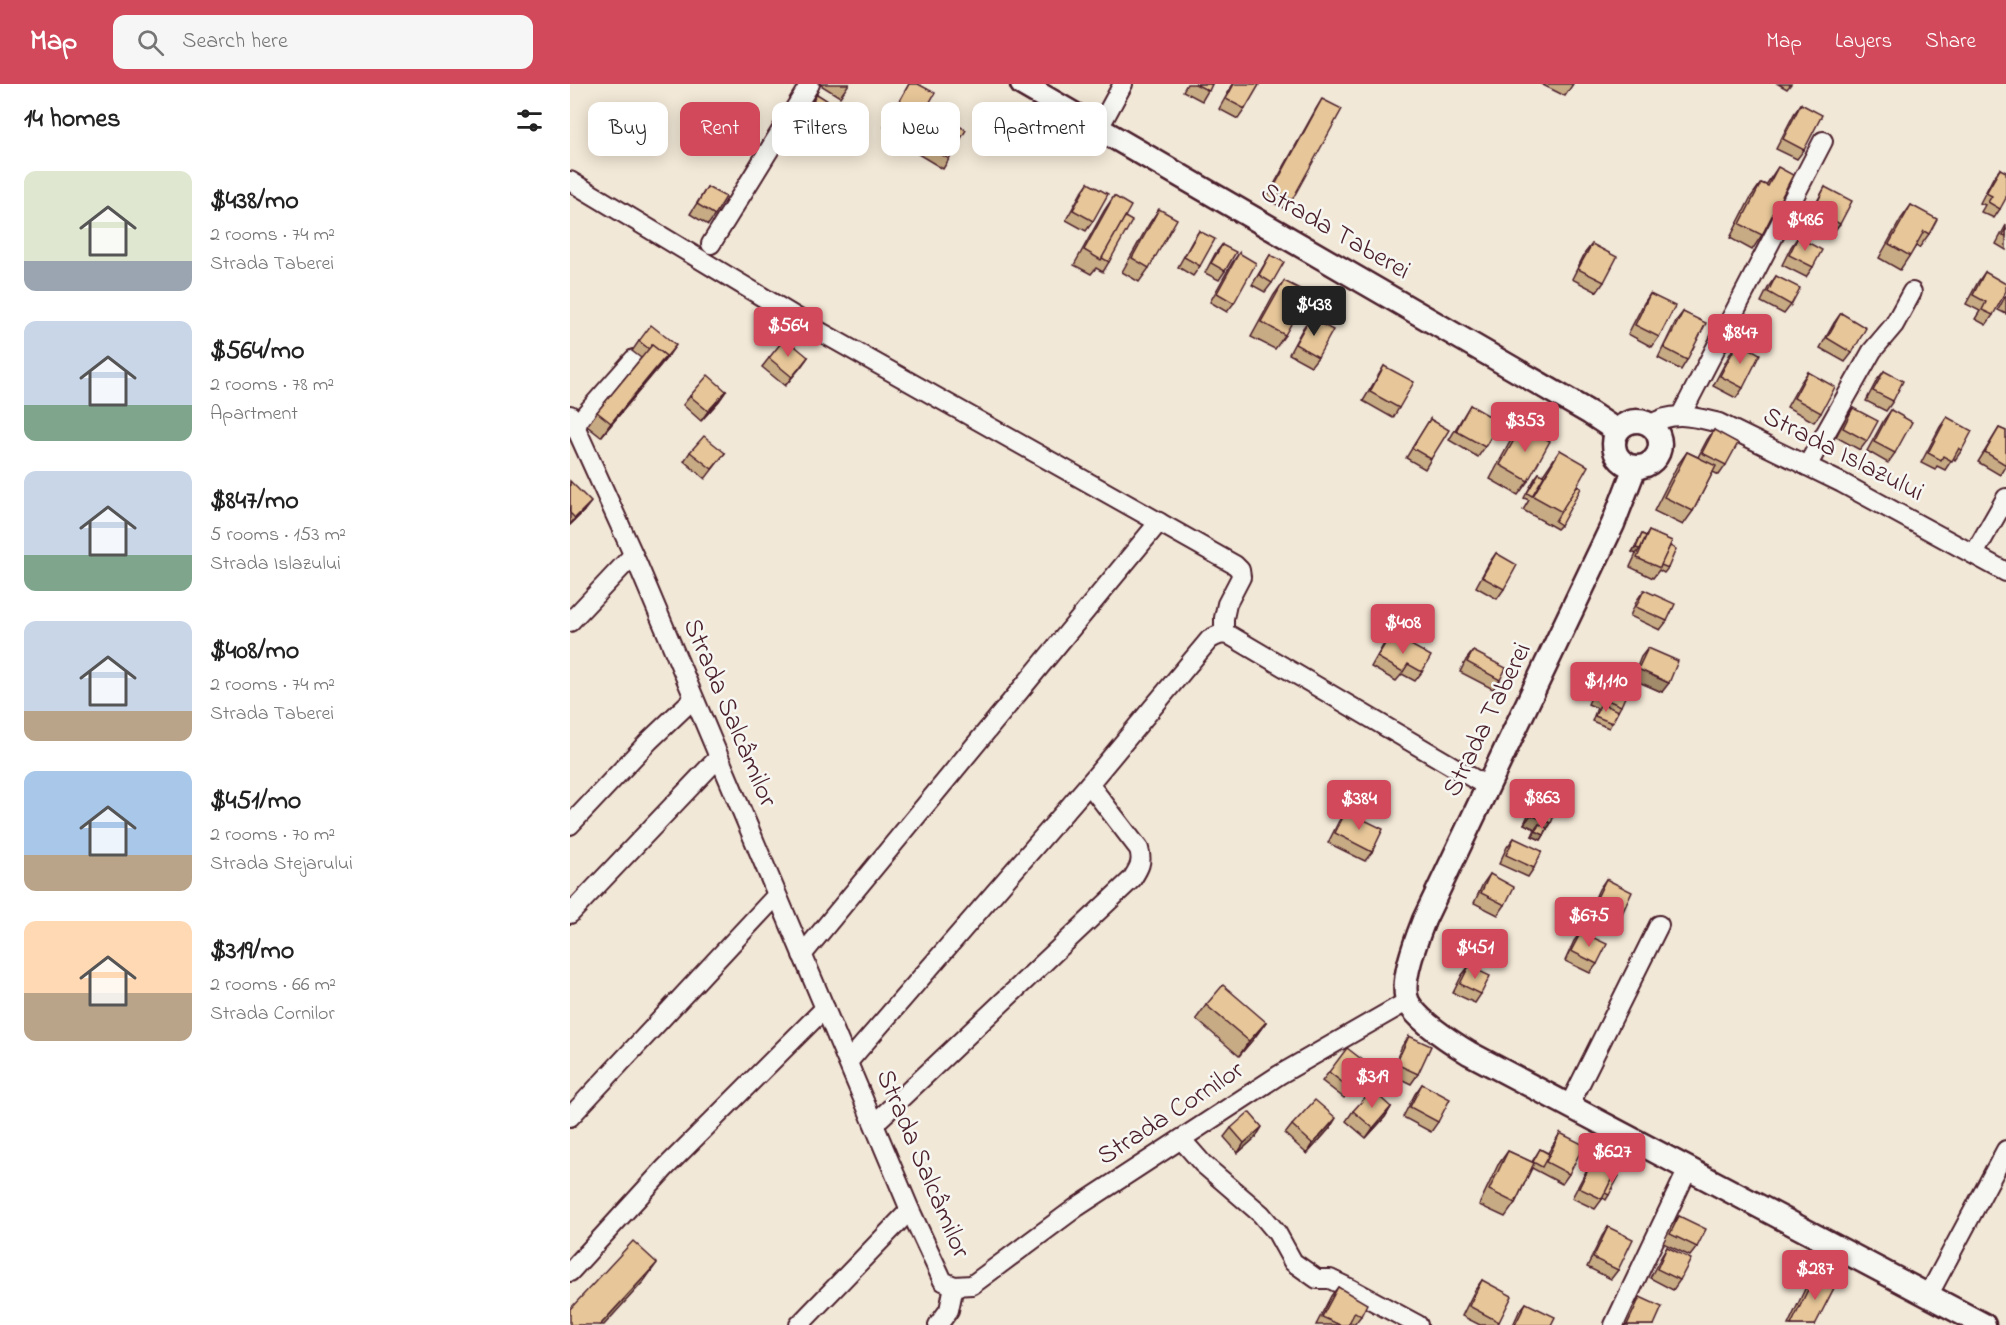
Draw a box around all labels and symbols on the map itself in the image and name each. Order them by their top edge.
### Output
street label: Strada Taberei [1253,173,1417,291]
pin: $486 [1769,201,1841,252]
pin: $438 [1278,286,1350,337]
pin: $564 [752,307,824,358]
pin: $847 [1704,314,1776,365]
street label: Strada Islazului [1756,398,1930,512]
pin: $353 [1489,402,1561,453]
pin: $408 [1367,604,1439,655]
street label: Strada Salcâmilor [672,613,787,814]
street label: Strada Taberei [1434,636,1542,804]
pin: $1,110 [1557,662,1655,713]
pin: $863 [1506,779,1578,830]
pin: $384 [1323,780,1395,831]
pin: $675 [1553,897,1625,948]
pin: $451 [1439,929,1511,980]
street label: Strada Cornilor [1090,1051,1253,1176]
pin: $319 [1336,1058,1408,1109]
street label: Strada Salcâmilor [865,1064,980,1265]
pin: $627 [1576,1133,1648,1184]
pin: $287 [1779,1250,1851,1301]

